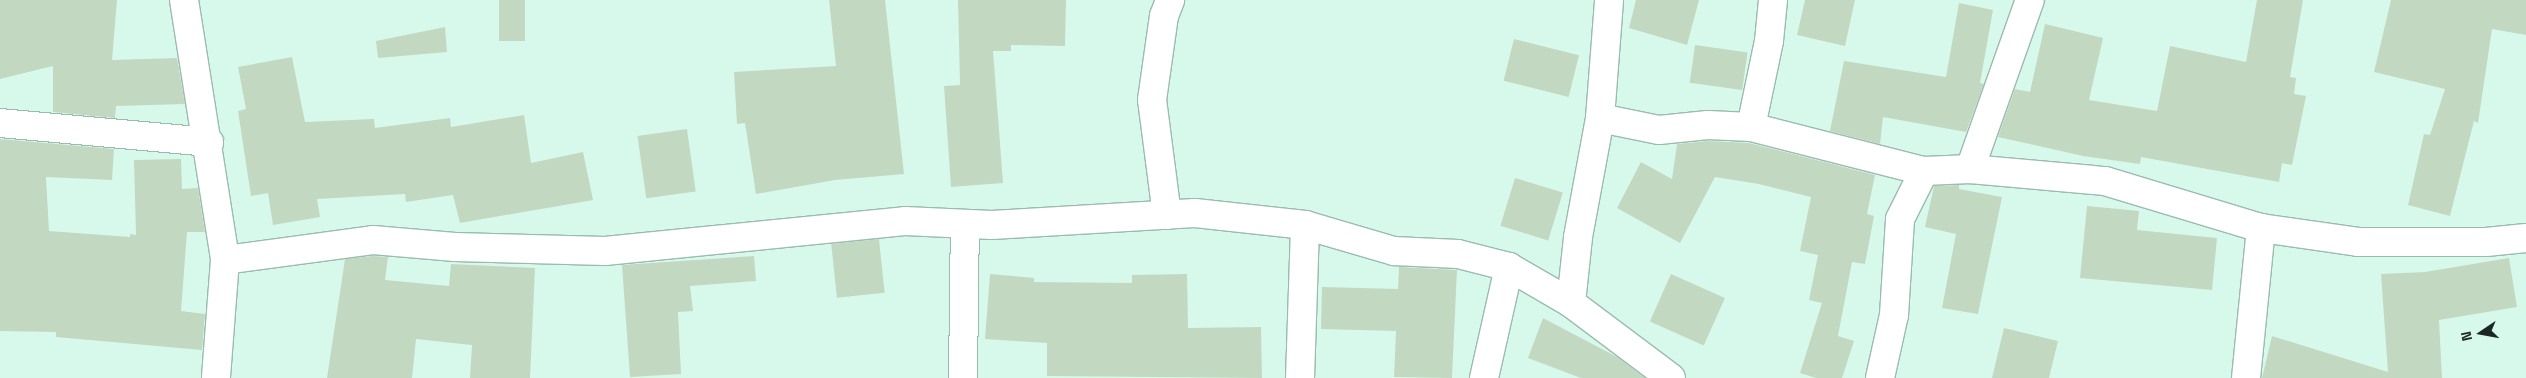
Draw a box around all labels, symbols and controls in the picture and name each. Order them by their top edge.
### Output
north arrow [2456,308,2506,358]
text: N [2457,330,2476,343]

